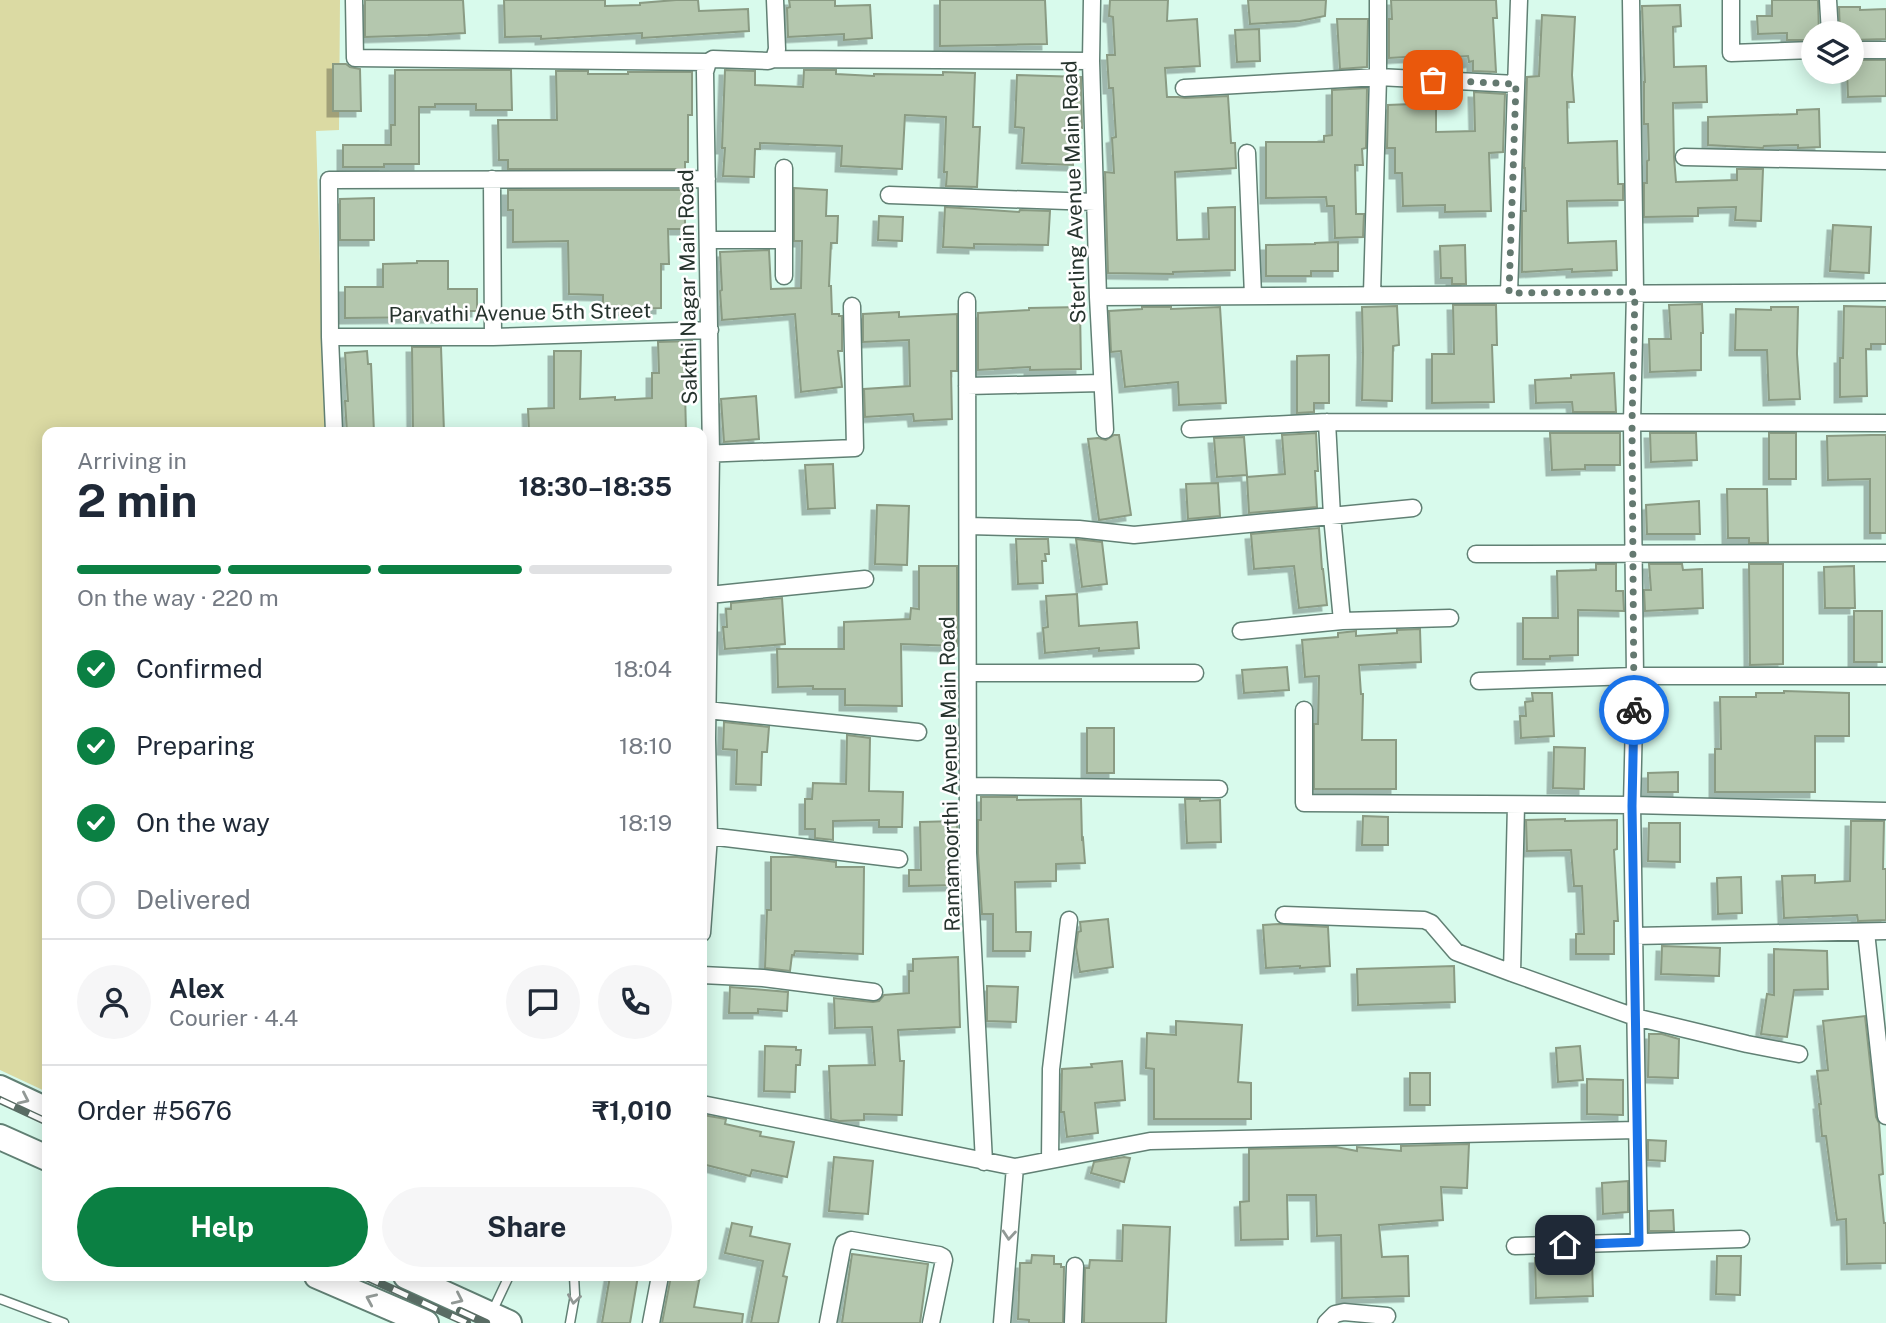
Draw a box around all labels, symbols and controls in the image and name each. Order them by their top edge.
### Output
map controls [1801,21,1864,84]
button: layers [1801,21,1864,84]
pin [1403,50,1463,110]
street label: Sterling Avenue Main Road [1056,60,1091,324]
icon: bag [1414,61,1452,99]
street label: Sakthi Nagar Main Road [673,169,702,405]
street label: Parvathi Avenue 5th Street [388,298,651,327]
text: Arriving in [77,447,187,474]
text: 18:30–18:35 [518,471,672,502]
text: 2 min [77,473,197,527]
text: On the way · 220 m [77,584,279,611]
street label: Ramamoorthi Avenue Main Road [934,616,965,932]
icon: check [77,650,115,688]
text: Confirmed [136,653,263,684]
text: 18:04 [614,655,672,682]
courier [1599,675,1669,745]
icon: bike [1615,691,1653,729]
icon: check [77,727,115,765]
text: Preparing [136,730,255,761]
text: 18:10 [619,732,672,759]
icon: check [77,804,115,842]
text: On the way [136,807,270,838]
text: 18:19 [619,809,672,836]
text: Delivered [136,884,251,915]
button: person [77,965,151,1039]
button: chat [506,965,580,1039]
button: phone [598,965,672,1039]
text: Alex [169,973,225,1004]
text: Courier · 4.4 [169,1004,298,1031]
one-way arrow [17,1091,29,1105]
text: Order #5676 [77,1095,232,1126]
text: ₹1,010 [592,1095,672,1126]
button: Help [77,1187,368,1267]
button: Share [382,1187,672,1267]
pin [1535,1215,1595,1275]
icon: home [1546,1226,1584,1264]
one-way arrow [1002,1230,1017,1241]
one-way arrow [451,1291,463,1305]
one-way arrow [366,1293,379,1307]
one-way arrow [566,1294,581,1305]

